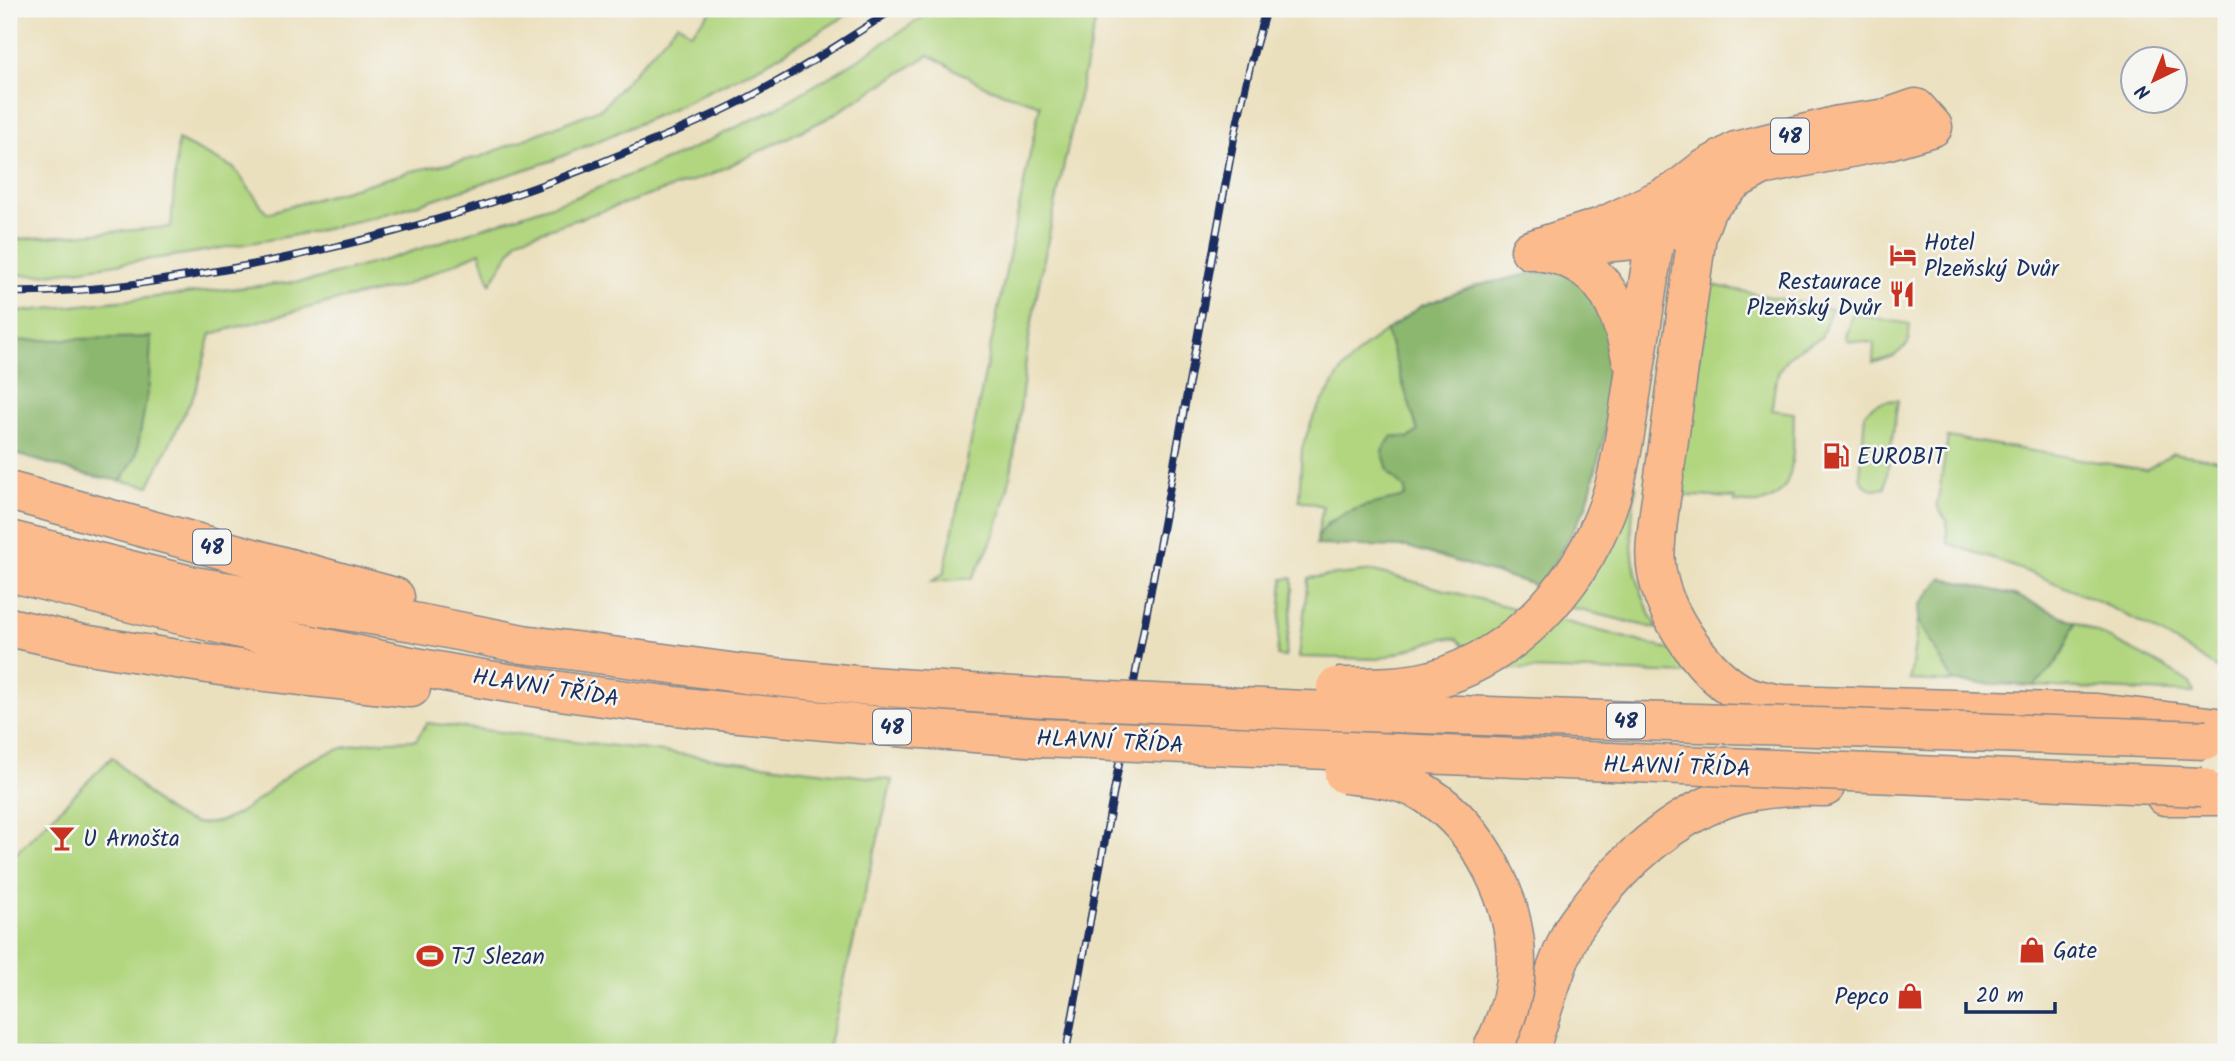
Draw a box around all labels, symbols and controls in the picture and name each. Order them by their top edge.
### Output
north arrow [2120,46,2190,116]
text: N [2129,76,2158,106]
road number: 48 [1771,118,1809,154]
place label: Hotel Plzeňský Dvůr [1924,226,2060,288]
hotel icon: Hotel Plzeňský Dvůr [1888,240,1918,270]
place label: Restaurace Plzeňský Dvůr [1746,265,1882,327]
restaurant icon: Restaurace Plzeňský Dvůr [1887,279,1917,309]
place label: EUROBIT [1857,440,1948,476]
fuel station icon: EUROBIT [1821,441,1851,471]
road number: 48 [193,530,231,564]
street label: HLAVNÍ TŘÍDA [470,660,621,718]
road number: 48 [1607,704,1645,738]
road number: 48 [873,710,911,744]
street label: HLAVNÍ TŘÍDA [1035,721,1185,765]
street label: HLAVNÍ TŘÍDA [1603,747,1751,789]
place label: U Arnošta [83,822,180,858]
bar icon: U Arnošta [47,823,77,853]
place label: Gate [2053,934,2097,970]
shop icon: Gate [2017,935,2047,965]
place label: TJ Slezan [451,940,545,976]
sports icon: TJ Slezan [415,941,445,971]
scale bar [1966,970,2055,1014]
place label: Pepco [1835,980,1889,1016]
text: 20 m [1976,980,2024,1013]
shop icon: Pepco [1895,981,1925,1011]

